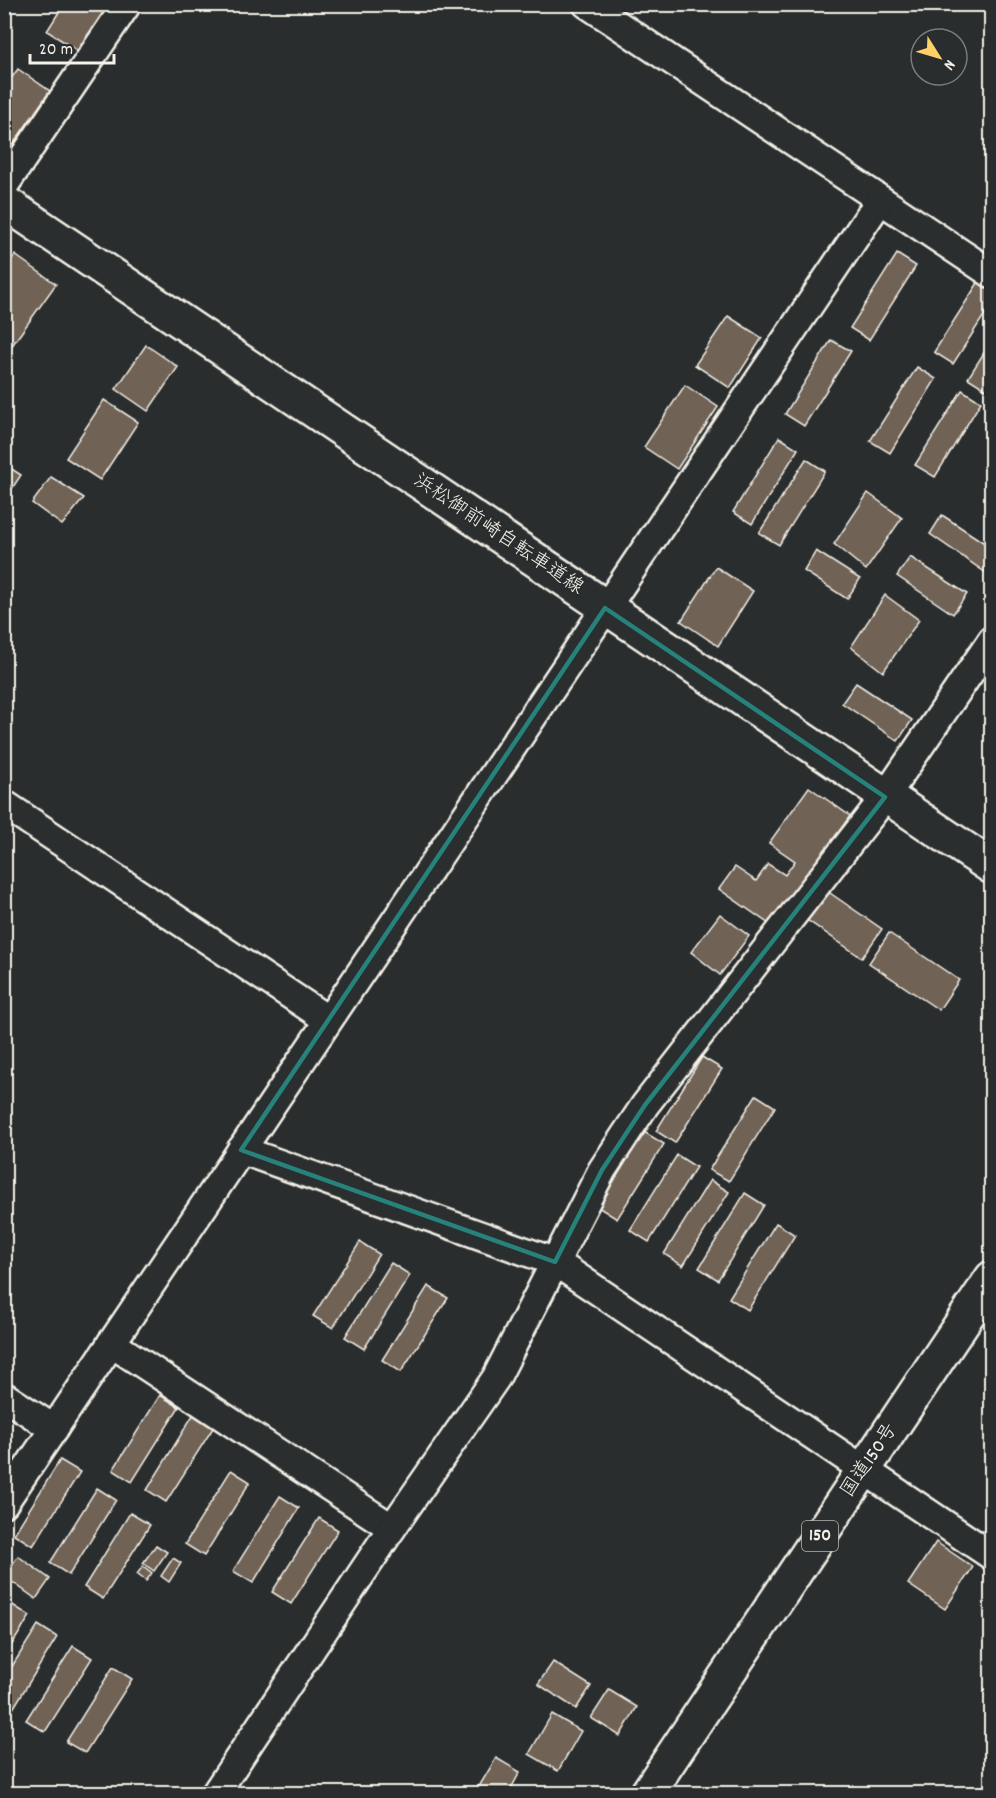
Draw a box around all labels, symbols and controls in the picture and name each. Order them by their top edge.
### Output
scale bar [30,27,114,65]
north arrow [909,27,969,87]
text: 20 m [39,38,73,63]
text: N [937,54,961,75]
street label: 浜松御前崎自転車道線 [407,467,589,603]
street label: 国道150号 [835,1418,905,1504]
road number: 150 [802,1521,838,1551]

